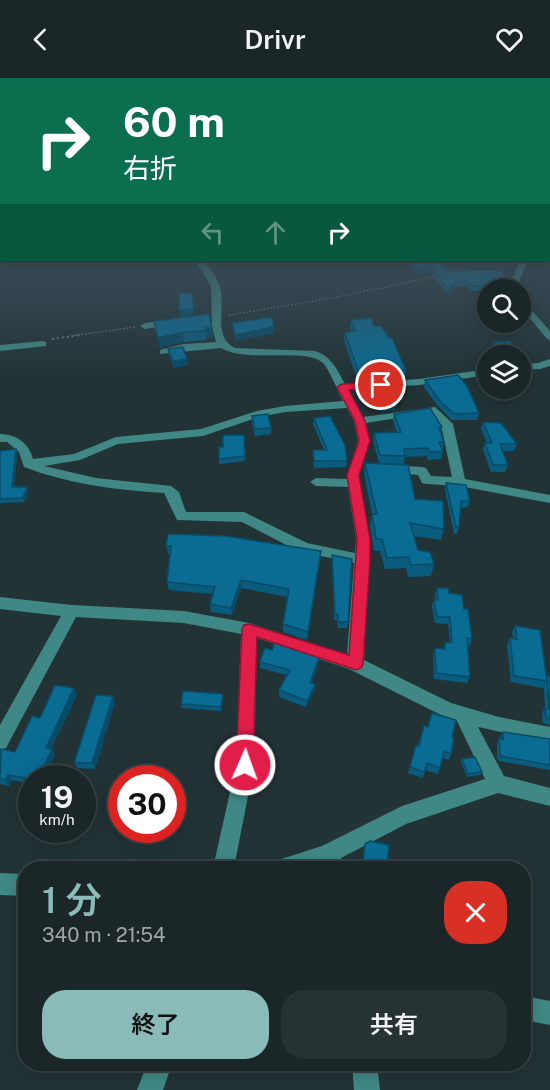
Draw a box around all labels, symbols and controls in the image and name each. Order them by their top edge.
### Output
icon: back [24,23,57,56]
text: Drivr [244,23,306,55]
icon: heart [493,23,526,56]
text: 60 m [123,97,225,146]
icon: right [24,102,102,180]
text: 右折 [123,152,177,184]
icon: left [196,216,229,249]
icon: ahead [259,216,292,249]
icon: right [322,216,355,249]
map controls [477,279,531,399]
button: search [477,279,531,333]
button: layers [477,345,531,399]
pin [355,359,406,410]
icon: arrive [364,368,397,401]
position arrow [213,733,277,797]
speed limit sign: 30 [108,765,186,843]
text: 19 [41,779,73,815]
text: km/h [39,811,75,828]
text: 1 分 [42,879,101,921]
button: close [444,881,507,944]
text: 340 m · 21:54 [42,923,166,947]
button: 終了 [42,990,269,1059]
button: 共有 [281,990,507,1059]

